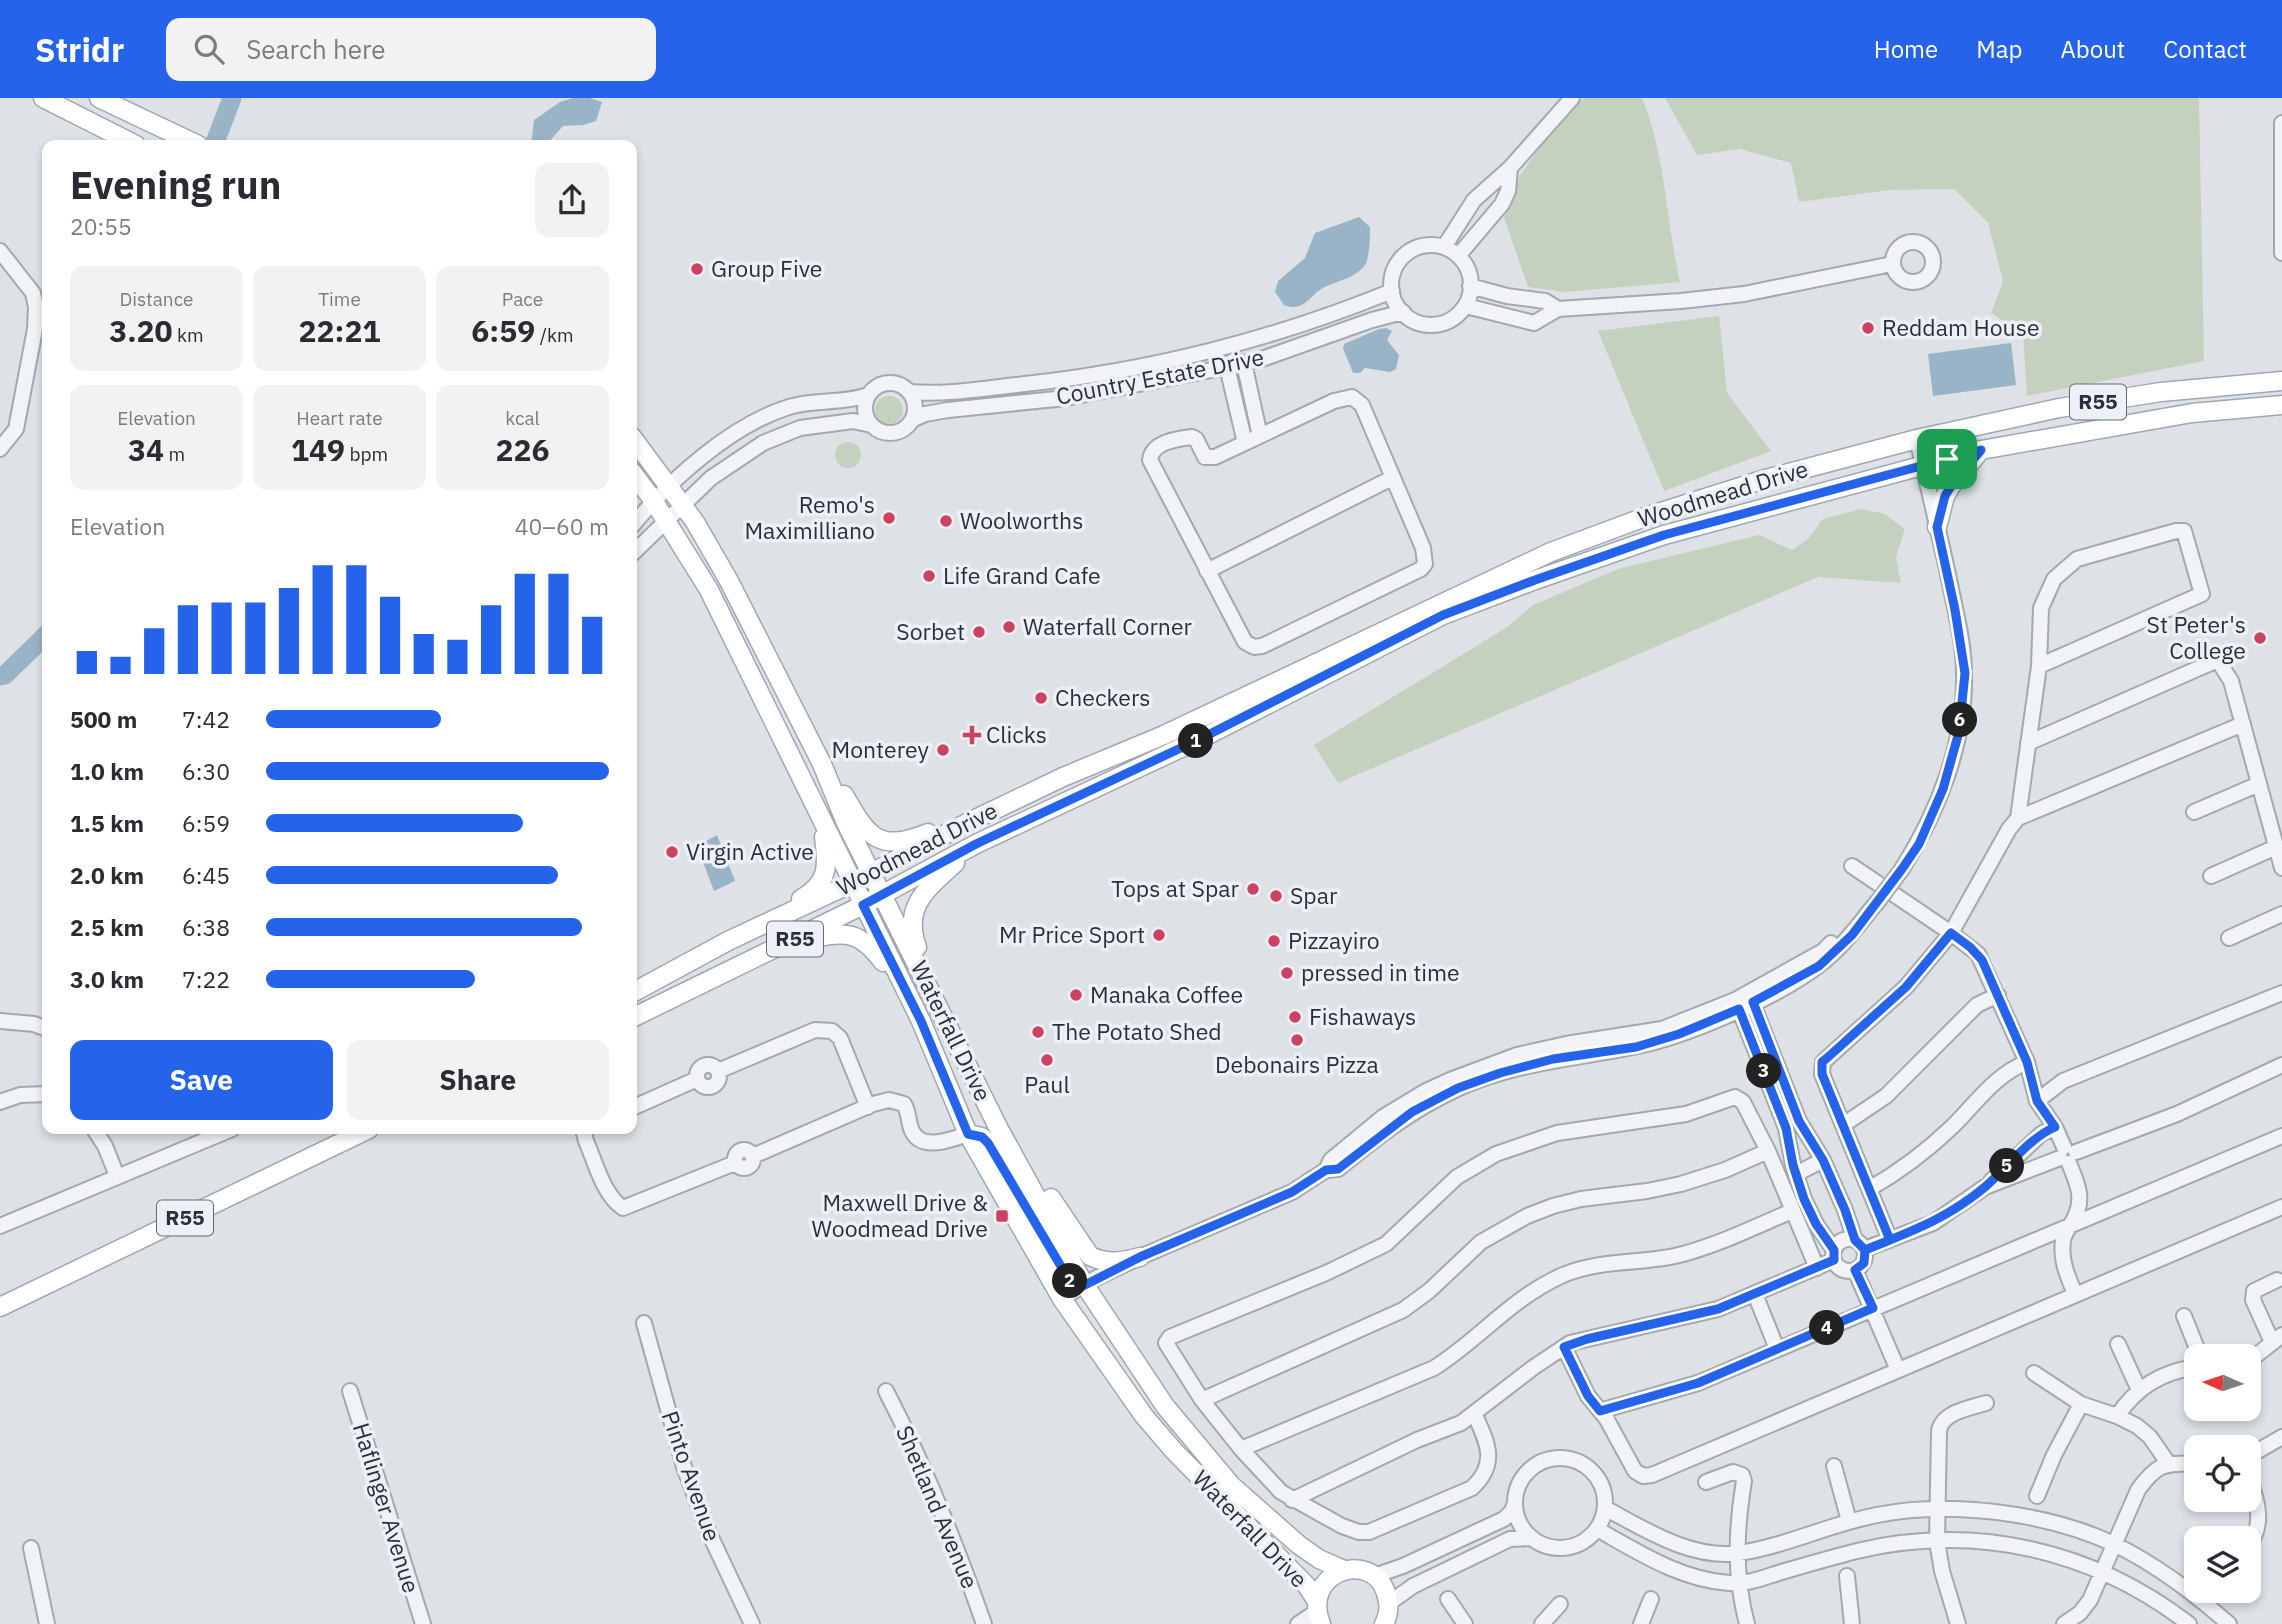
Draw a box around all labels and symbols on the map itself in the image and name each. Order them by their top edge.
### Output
place label: Group Five [711,253,822,283]
marker: Group Five [689,261,705,277]
place label: Reddam House [1882,312,2040,342]
marker: Reddam House [1860,320,1876,336]
street label: Country Estate Drive [1053,341,1266,411]
road number: R55 [2070,384,2126,420]
pin [1917,429,1977,489]
street label: Woodmead Drive [1634,453,1811,533]
place label: Remo's Maximilliano [744,489,875,545]
place label: Woolworths [960,505,1083,535]
marker: Remo's Maximilliano [881,510,897,526]
marker: Woolworths [938,513,954,529]
place label: Life Grand Cafe [943,560,1101,590]
marker: Life Grand Cafe [921,568,937,584]
place label: St Peter's College [2147,609,2246,665]
place label: Waterfall Corner [1023,611,1193,641]
place label: Sorbet [896,616,965,646]
marker: Waterfall Corner [1001,619,1017,635]
marker: Sorbet [971,624,987,640]
marker: St Peter's College [2252,630,2268,646]
place label: Checkers [1055,682,1151,712]
marker: Checkers [1033,690,1049,706]
pin: 6 [1942,702,1978,738]
place label: Clicks [986,719,1047,749]
pin: 1 [1178,724,1214,758]
marker: Clicks [964,727,980,743]
place label: Monterey [831,734,930,764]
marker: Monterey [935,742,951,758]
street label: Woodmead Drive [831,795,1002,902]
place label: Virgin Active [686,836,814,866]
marker: Virgin Active [664,844,680,860]
place label: Tops at Spar [1111,873,1240,903]
place label: Spar [1290,880,1338,910]
marker: Tops at Spar [1245,881,1261,897]
marker: Spar [1268,888,1284,904]
place label: Mr Price Sport [999,919,1145,949]
road number: R55 [767,922,823,956]
place label: Pizzayiro [1288,925,1380,955]
marker: Mr Price Sport [1151,927,1167,943]
marker: Pizzayiro [1266,933,1282,949]
street label: Waterfall Drive [905,955,999,1106]
place label: pressed in time [1301,957,1460,987]
marker: pressed in time [1279,965,1295,981]
place label: Manaka Coffee [1090,979,1243,1009]
marker: Manaka Coffee [1068,987,1084,1003]
place label: Fishaways [1309,1001,1416,1031]
marker: Fishaways [1287,1009,1303,1025]
place label: The Potato Shed [1052,1016,1222,1046]
marker: The Potato Shed [1030,1024,1046,1040]
marker: Debonairs Pizza [1289,1032,1305,1048]
place label: Debonairs Pizza [1215,1049,1379,1079]
marker: Paul [1039,1052,1055,1068]
pin: 3 [1746,1054,1782,1088]
place label: Paul [1024,1069,1070,1099]
pin: 5 [1990,1148,2024,1184]
place label: Maxwell Drive & Woodmead Drive [812,1187,988,1243]
road number: R55 [157,1200,213,1236]
marker: Maxwell Drive & Woodmead Drive [994,1208,1010,1224]
pin: 2 [1052,1264,1088,1298]
pin: 4 [1810,1310,1844,1346]
north arrow [2184,1344,2261,1421]
street label: Pinto Avenue [656,1407,728,1545]
street label: Haflinger Avenue [347,1419,427,1596]
street label: Shetland Avenue [890,1421,986,1593]
street label: Waterfall Drive [1187,1463,1315,1594]

